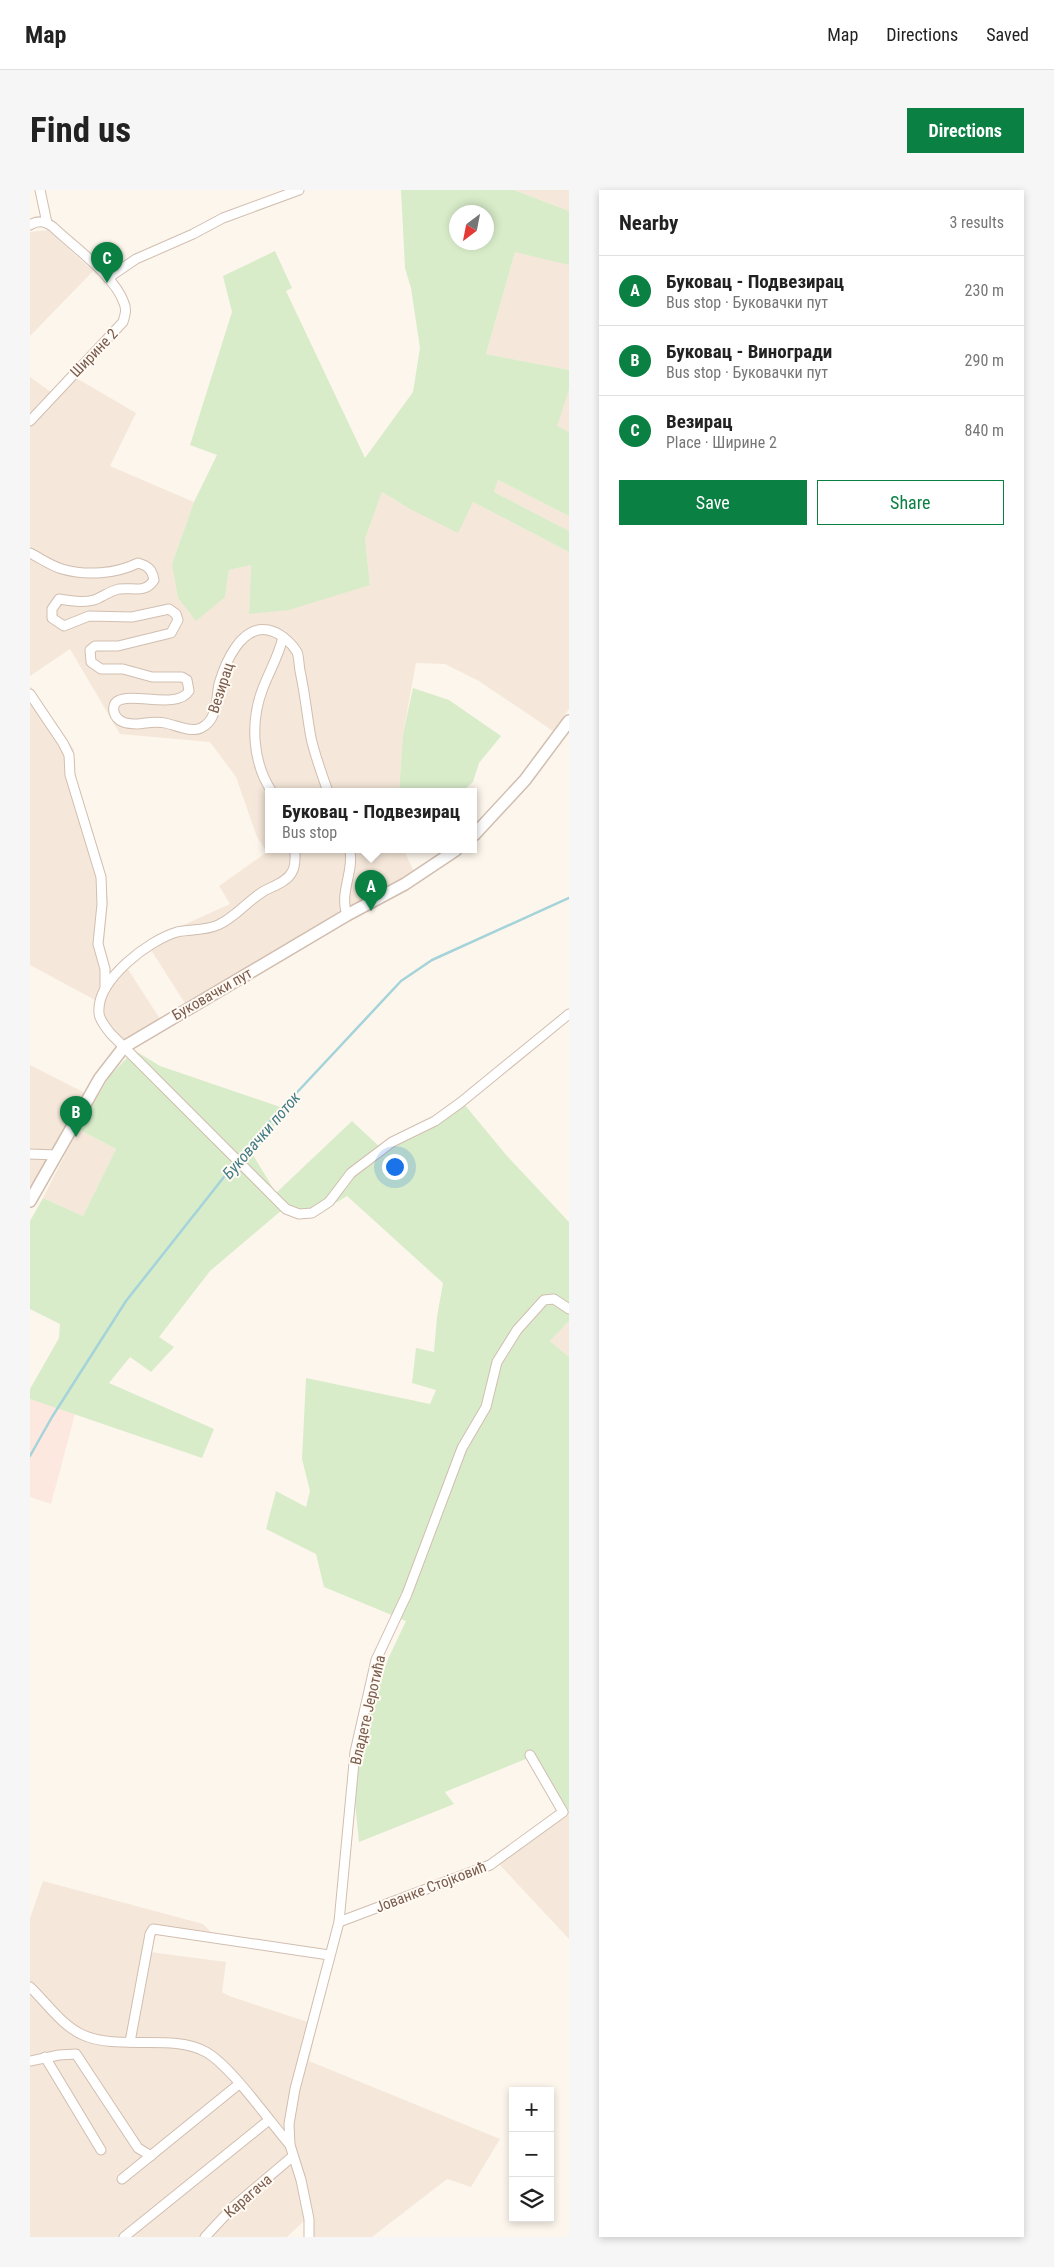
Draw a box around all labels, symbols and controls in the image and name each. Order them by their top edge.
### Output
text: Map [25,21,66,49]
text: Map [827,24,858,45]
text: Directions [886,24,958,45]
text: Saved [986,24,1029,45]
button: Directions [907,108,1024,153]
text: Find us [30,110,131,151]
north arrow [449,205,494,250]
text: Nearby [619,211,678,235]
text: 3 results [949,213,1004,232]
pin: C [91,242,123,283]
text: Буковац - Подвезирац [666,270,844,293]
text: A [630,281,640,300]
text: 230 m [965,281,1004,300]
text: Bus stop · Буковачки пут [666,293,828,312]
street label: Ширине 2 [67,325,121,381]
text: Буковац - Виногради [666,340,832,363]
text: B [631,351,639,370]
text: 290 m [965,351,1004,370]
text: Bus stop · Буковачки пут [666,363,828,382]
text: Везирац [666,410,733,433]
text: C [630,421,640,440]
text: 840 m [965,421,1004,440]
text: Place · Ширине 2 [666,433,777,452]
button: Save [619,480,807,525]
button: Share [817,480,1004,525]
street label: Везирац [204,660,238,716]
popup [265,788,477,853]
text: Буковац - Подвезирац [282,800,460,823]
text: Bus stop [282,823,337,842]
pin: A [355,870,387,911]
street label: Буковачки пут [169,964,255,1024]
water label: Буковачки поток [218,1088,305,1183]
pin: B [60,1096,92,1137]
your location [382,1154,408,1180]
street label: Владете Јеротића [347,1653,389,1767]
street label: Јованке Стојковић [373,1858,489,1916]
map controls [509,2087,554,2222]
button: + [509,2087,554,2132]
button: − [509,2132,554,2177]
street label: Карагача [220,2170,276,2222]
button: layers [509,2177,554,2222]

